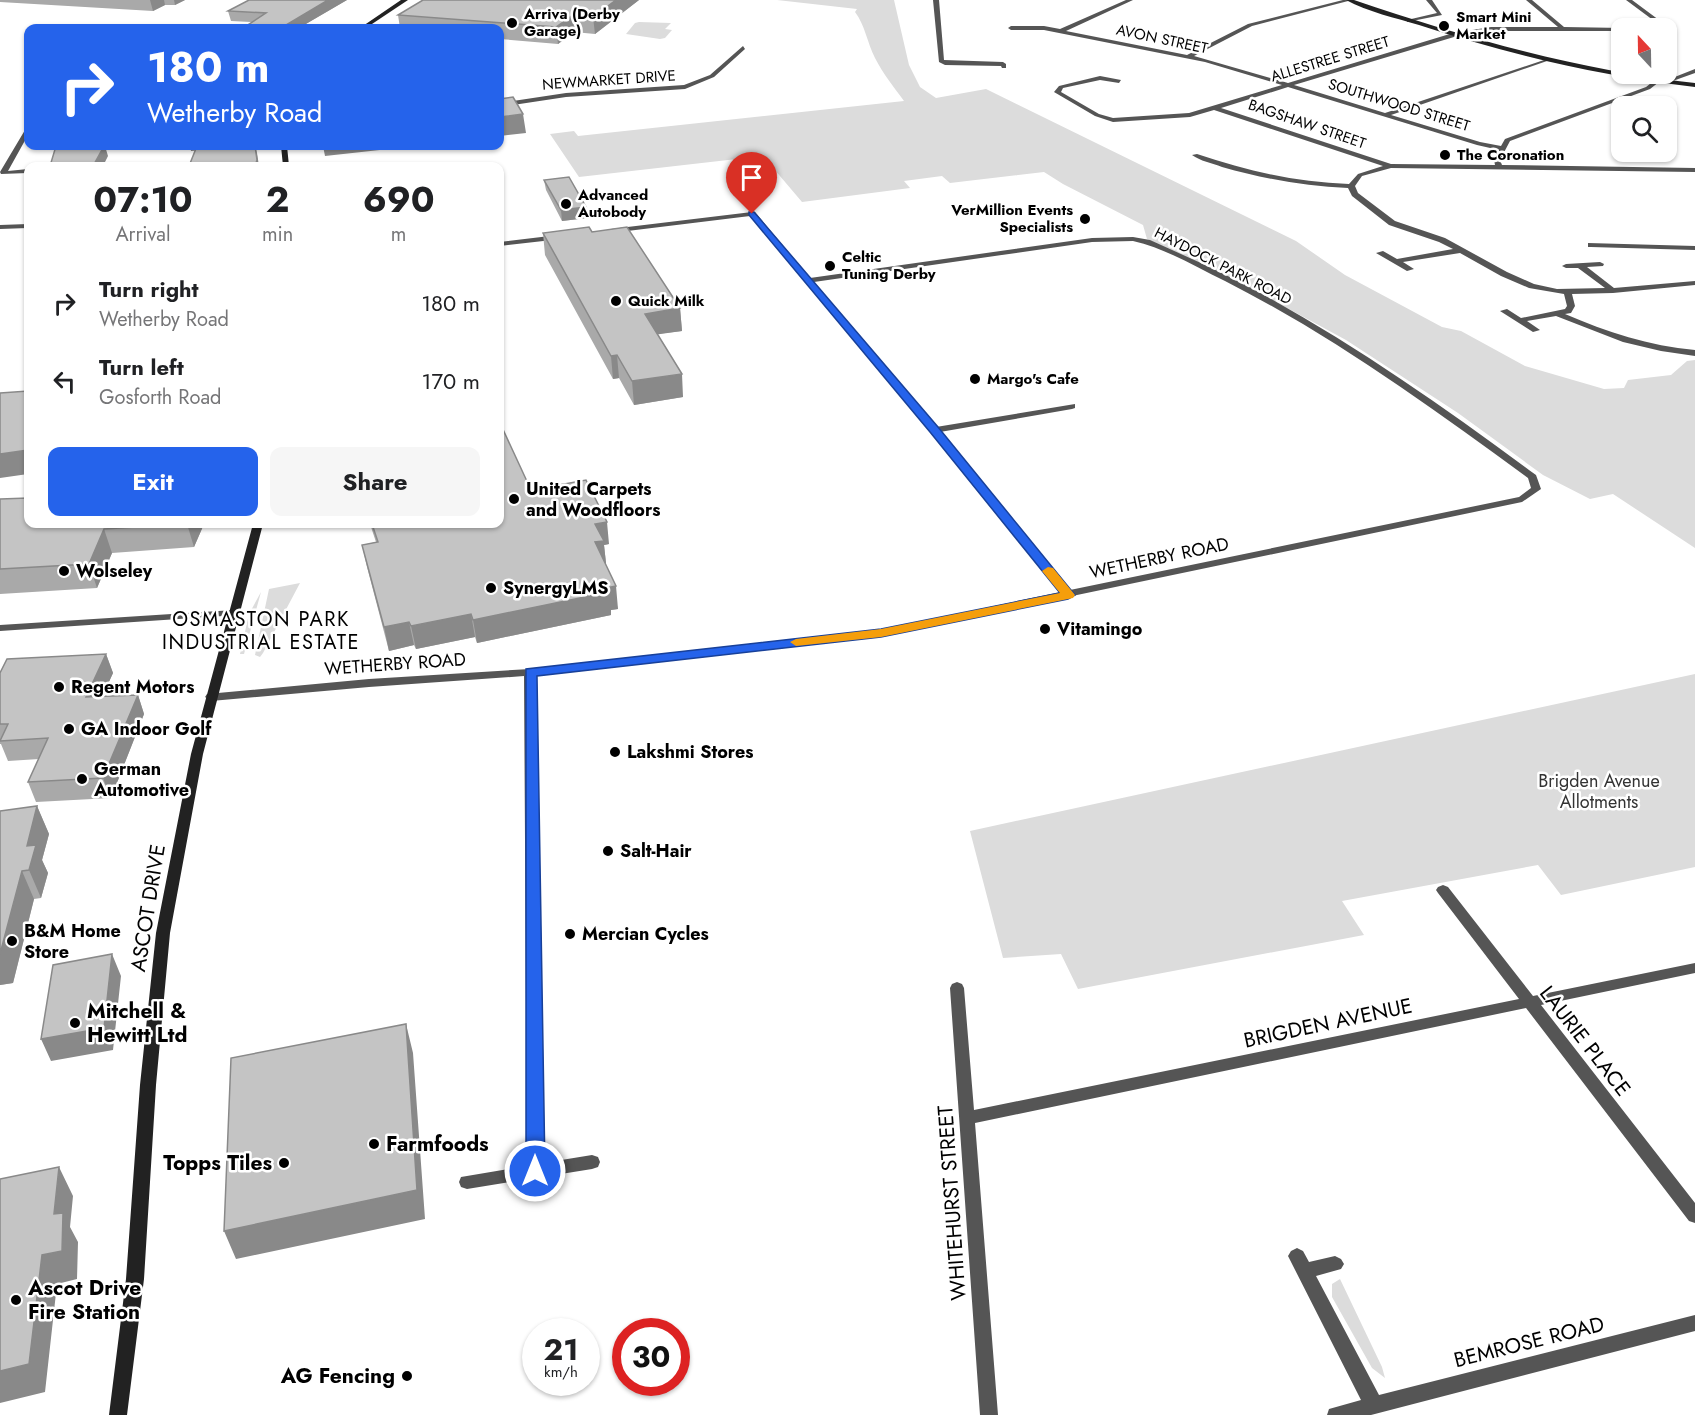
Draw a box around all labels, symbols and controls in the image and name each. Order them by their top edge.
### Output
place label: Arriva (Derby Garage) [523,3,620,42]
place label: Smart Mini Market [1456,6,1531,45]
marker: Arriva (Derby Garage) [505,16,519,30]
north arrow [1611,18,1677,84]
map controls [1611,18,1677,162]
street label: AVON STREET [1114,19,1210,59]
marker: Smart Mini Market [1437,19,1451,33]
street label: ALLESTREE STREET [1268,30,1392,88]
text: 180 m [147,37,270,98]
icon: right [48,48,126,126]
street label: NEWMARKET DRIVE [541,64,677,96]
street label: SOUTHWOOD STREET [1325,73,1473,137]
text: Wetherby Road [147,93,323,132]
street label: BAGSHAW STREET [1245,94,1369,154]
button: search [1611,96,1677,162]
place label: The Coronation [1457,144,1564,166]
marker: The Coronation [1438,148,1452,162]
pin [726,152,777,214]
icon: arrive [735,161,768,194]
text: 07:10 [93,173,193,225]
text: 2 [266,173,289,225]
text: 690 [363,173,435,225]
place label: Advanced Autobody [577,184,648,223]
marker: Advanced Autobody [559,197,573,211]
place label: VerMillion Events Specialists [950,199,1073,238]
marker: VerMillion Events Specialists [1078,212,1092,226]
text: Arrival [115,220,171,249]
text: min [262,220,293,249]
text: m [391,220,406,249]
street label: HAYDOCK PARK ROAD [1150,222,1296,310]
place label: Celtic Tuning Derby [842,246,936,285]
marker: Celtic Tuning Derby [823,259,837,273]
text: Turn right [99,273,199,305]
icon: right [48,287,81,320]
text: 180 m [421,287,480,319]
place label: Quick Milk [628,290,705,312]
marker: Quick Milk [609,294,623,308]
text: Wetherby Road [99,305,229,334]
text: Turn left [99,351,184,383]
icon: left [48,365,81,398]
text: 170 m [422,365,480,397]
place label: Margo's Cafe [987,368,1079,390]
marker: Margo's Cafe [968,372,982,386]
text: Gosforth Road [99,383,221,412]
button: Exit [48,447,258,516]
button: Share [270,447,480,516]
place label: United Carpets and Woodfloors [526,476,661,523]
marker: United Carpets and Woodfloors [507,492,521,506]
street label: WETHERBY ROAD [1087,531,1231,585]
place label: Wolseley [76,558,153,584]
marker: Wolseley [57,564,71,578]
place label: SynergyLMS [503,575,609,601]
marker: SynergyLMS [484,581,498,595]
district label: OSMASTON PARK INDUSTRIAL ESTATE [162,605,360,657]
place label: Vitamingo [1056,616,1143,642]
marker: Vitamingo [1038,622,1052,636]
street label: WETHERBY ROAD [323,646,467,682]
place label: Regent Motors [71,674,194,700]
marker: Regent Motors [52,680,66,694]
place label: GA Indoor Golf [81,716,212,742]
marker: GA Indoor Golf [62,722,76,736]
place label: Lakshmi Stores [627,739,753,765]
marker: Lakshmi Stores [608,745,622,759]
place label: German Automotive [93,756,189,803]
park label: Brigden Avenue Allotments [1538,768,1660,815]
marker: German Automotive [75,772,89,786]
place label: Salt-Hair [620,838,692,864]
street label: ASCOT DRIVE [123,842,173,974]
marker: Salt-Hair [601,844,615,858]
place label: B&M Home Store [24,918,121,965]
place label: Mercian Cycles [582,921,709,947]
marker: Mercian Cycles [563,927,577,941]
marker: B&M Home Store [5,934,19,948]
street label: LAURIE PLACE [1532,980,1638,1102]
street label: BRIGDEN AVENUE [1241,991,1415,1055]
place label: Mitchell & Hewitt Ltd [87,996,187,1050]
marker: Mitchell & Hewitt Ltd [68,1016,82,1030]
street label: WHITEHURST STREET [930,1104,974,1302]
place label: Farmfoods [386,1129,489,1159]
marker: Farmfoods [367,1137,381,1151]
position arrow [503,1139,567,1203]
place label: Topps Tiles [163,1148,272,1178]
marker: Topps Tiles [277,1156,291,1170]
place label: Ascot Drive Fire Station [27,1273,141,1327]
marker: Ascot Drive Fire Station [9,1293,23,1307]
street label: BEMROSE ROAD [1451,1309,1607,1375]
speed limit sign: 30 [612,1318,690,1396]
text: 21 [544,1328,578,1371]
place label: AG Fencing [280,1361,395,1391]
text: km/h [544,1361,578,1383]
marker: AG Fencing [400,1369,414,1383]

